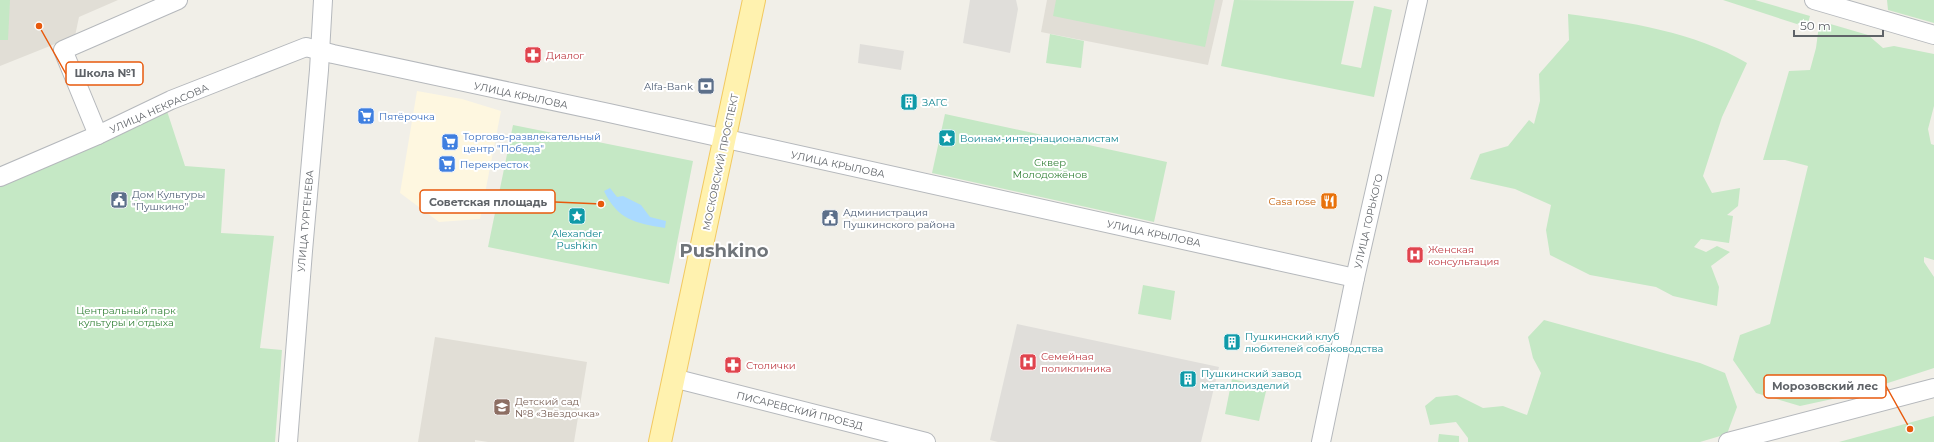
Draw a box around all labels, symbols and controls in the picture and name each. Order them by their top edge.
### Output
scale bar [1794,12,1883,38]
text: 50 m [1800,18,1831,33]
pharmacy icon: Диалог [523,45,543,65]
place label: Диалог [546,49,584,62]
callout: Школа №1 [66,62,143,85]
text: Школа №1 [74,66,136,80]
bank icon: Alfa-Bank [696,76,716,96]
street label: УЛИЦА КРЫЛОВА [473,79,570,112]
place label: Alfa-Bank [644,80,693,93]
street label: УЛИЦА НЕКРАСОВА [108,81,211,136]
street label: МОСКОВСКИЙ ПРОСПЕКТ [700,92,741,232]
building icon: ЗАГС [899,92,919,112]
place label: ЗАГС [922,96,948,109]
supermarket icon: Пятёрочка [356,106,376,126]
place label: Пятёрочка [379,110,435,123]
place icon: Воинам-интернационалистам [937,128,957,148]
place label: Торгово-развлекательный центр "Победа" [463,130,601,155]
supermarket icon: Торгово-развлекательный центр "Победа" [440,132,460,152]
place label: Воинам-интернационалистам [960,132,1119,145]
street label: УЛИЦА КРЫЛОВА [790,148,887,181]
supermarket icon: Перекресток [437,154,457,174]
park label: Сквер Молодожёнов [1013,156,1087,181]
place label: Перекресток [460,158,529,171]
street label: УЛИЦА ТУРГЕНЕВА [295,169,316,273]
street label: УЛИЦА ГОРЬКОГО [1351,172,1386,270]
place label: Дом Культуры "Пушкино" [132,188,205,213]
public building icon: Дом Культуры "Пушкино" [109,190,129,210]
callout: Советская площадь [420,190,555,213]
restaurant icon: Casa rose [1319,191,1339,211]
text: Советская площадь [429,195,547,209]
place label: Casa rose [1269,195,1316,208]
place icon: Alexander Pushkin [567,206,587,226]
place label: Администрация Пушкинского района [843,206,955,231]
public building icon: Администрация Пушкинского района [820,208,840,228]
street label: УЛИЦА КРЫЛОВА [1106,217,1203,250]
place label: Alexander Pushkin [552,227,602,252]
district label: Pushkino [679,240,769,262]
place label: Женская консультация [1428,243,1499,268]
hospital icon: Женская консультация [1405,245,1425,265]
park label: Центральный парк культуры и отдыха [76,304,176,329]
place label: Пушкинский клуб любителей собаководства [1245,330,1383,355]
building icon: Пушкинский клуб любителей собаководства [1222,332,1242,352]
place label: Семейная поликлиника [1041,350,1111,375]
hospital icon: Семейная поликлиника [1018,352,1038,372]
pharmacy icon: Столички [723,355,743,375]
place label: Столички [746,359,796,372]
place label: Пушкинский завод металлоизделий [1201,367,1302,392]
building icon: Пушкинский завод металлоизделий [1178,369,1198,389]
callout: Морозовский лес [1764,375,1886,398]
text: Морозовский лес [1772,379,1879,393]
street label: ПИСАРЕВСКИЙ ПРОЕЗД [735,388,864,433]
place label: Детский сад №8 «Звёздочка» [515,395,600,420]
school or university icon: Детский сад №8 «Звёздочка» [492,397,512,417]

